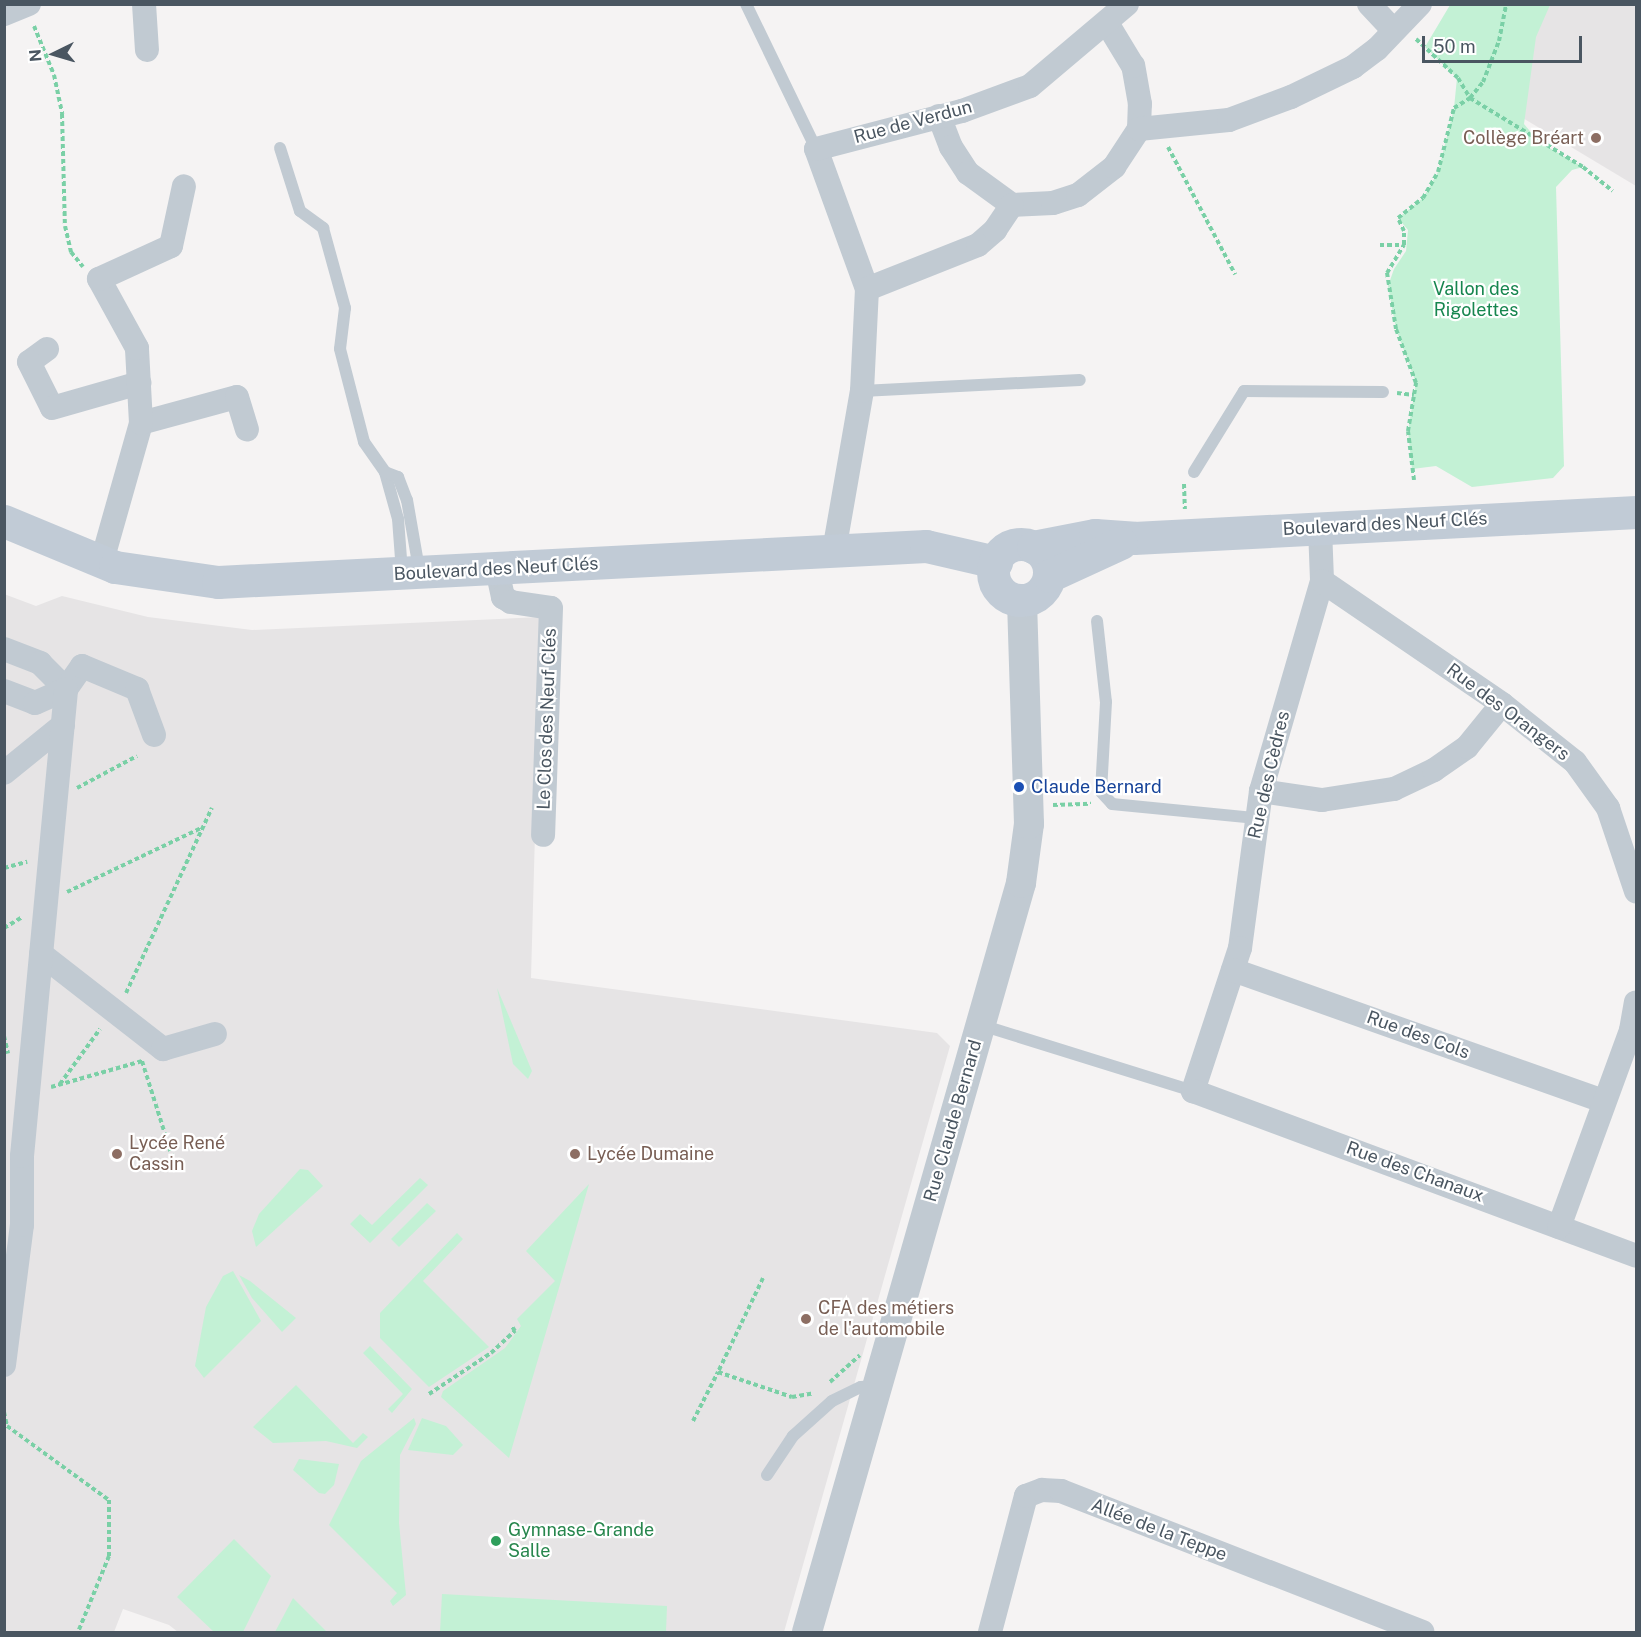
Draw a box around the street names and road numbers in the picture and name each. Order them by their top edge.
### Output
street label: Rue de Verdun [851,96,975,148]
street label: Boulevard des Neuf Clés [1282,508,1488,540]
street label: Boulevard des Neuf Clés [393,553,599,585]
street label: Le Clos des Neuf Clés [533,628,561,810]
street label: Rue des Orangers [1442,659,1574,765]
street label: Rue des Cèdres [1244,709,1294,841]
street label: Rue des Cols [1363,1006,1473,1064]
street label: Rue Claude Bernard [919,1037,987,1205]
street label: Rue des Chanaux [1343,1137,1487,1207]
street label: Allée de la Teppe [1088,1494,1230,1566]

